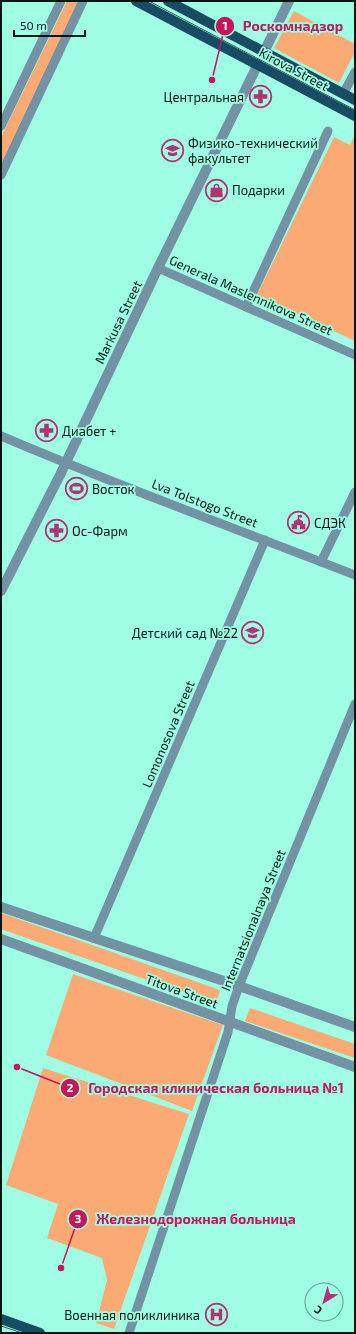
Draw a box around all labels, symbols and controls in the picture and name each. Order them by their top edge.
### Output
scale bar [14,12,85,38]
callout: Роскомнадзор [215,13,352,39]
text: Роскомнадзор [243,17,343,34]
text: 50 m [20,18,47,32]
text: 1 [222,18,228,32]
street label: Kirova Street [257,44,331,94]
pharmacy icon: Центральная [247,84,273,110]
place label: Центральная [163,89,244,105]
place label: Физико-технический факультет [188,135,318,166]
school or university icon: Физико-технический факультет [159,137,185,163]
shop icon: Подарки [204,177,230,203]
place label: Подарки [232,182,285,198]
street label: Generala Maslennikova Street [167,252,335,338]
street label: Markusa Street [91,278,145,366]
pharmacy icon: Диабет + [34,418,60,444]
place label: Диабет + [62,423,116,439]
street label: Lva Tolstogo Street [150,475,260,531]
sports icon: Восток [64,476,90,502]
place label: Восток [92,481,135,497]
public building icon: СДЭК [285,510,311,536]
place label: СДЭК [314,515,346,531]
pharmacy icon: Ос-Фарм [44,518,70,544]
place label: Ос-Фарм [72,523,128,539]
school or university icon: Детский сад №22 [240,620,266,646]
place label: Детский сад №22 [132,625,238,641]
street label: Lomonosova Street [138,678,198,790]
street label: Internatsionalnaya Street [217,847,289,993]
street label: Titova Street [144,970,220,1012]
callout: Городская клиническая больница №1 [60,1075,352,1101]
text: Городская клиническая больница №1 [88,1079,344,1096]
text: 2 [67,1080,74,1094]
callout: Железнодорожная больница [68,1206,304,1232]
text: Железнодорожная больница [96,1210,296,1227]
text: 3 [75,1211,82,1225]
north arrow [304,1282,344,1322]
hospital icon: Военная поликлиника [203,1302,229,1328]
text: С [311,1303,324,1318]
place label: Военная поликлиника [64,1307,200,1323]

